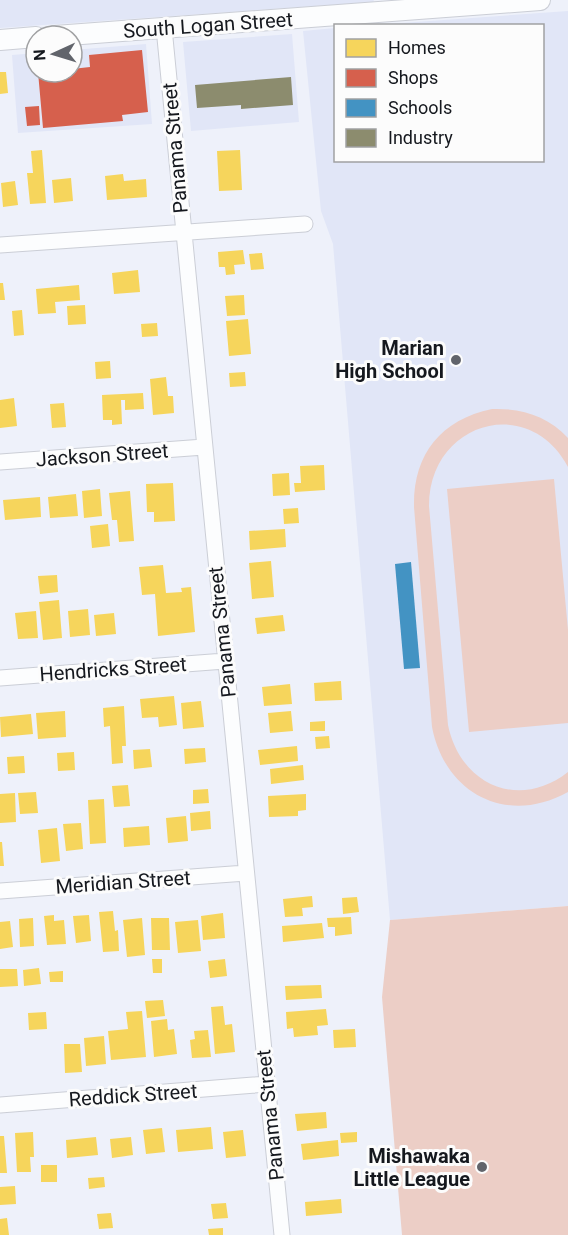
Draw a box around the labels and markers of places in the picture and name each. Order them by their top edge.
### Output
place label: Marian High School [335,336,444,383]
marker: Marian High School [449,353,463,367]
place label: Mishawaka Little League [354,1144,470,1191]
marker: Mishawaka Little League [475,1160,489,1174]

